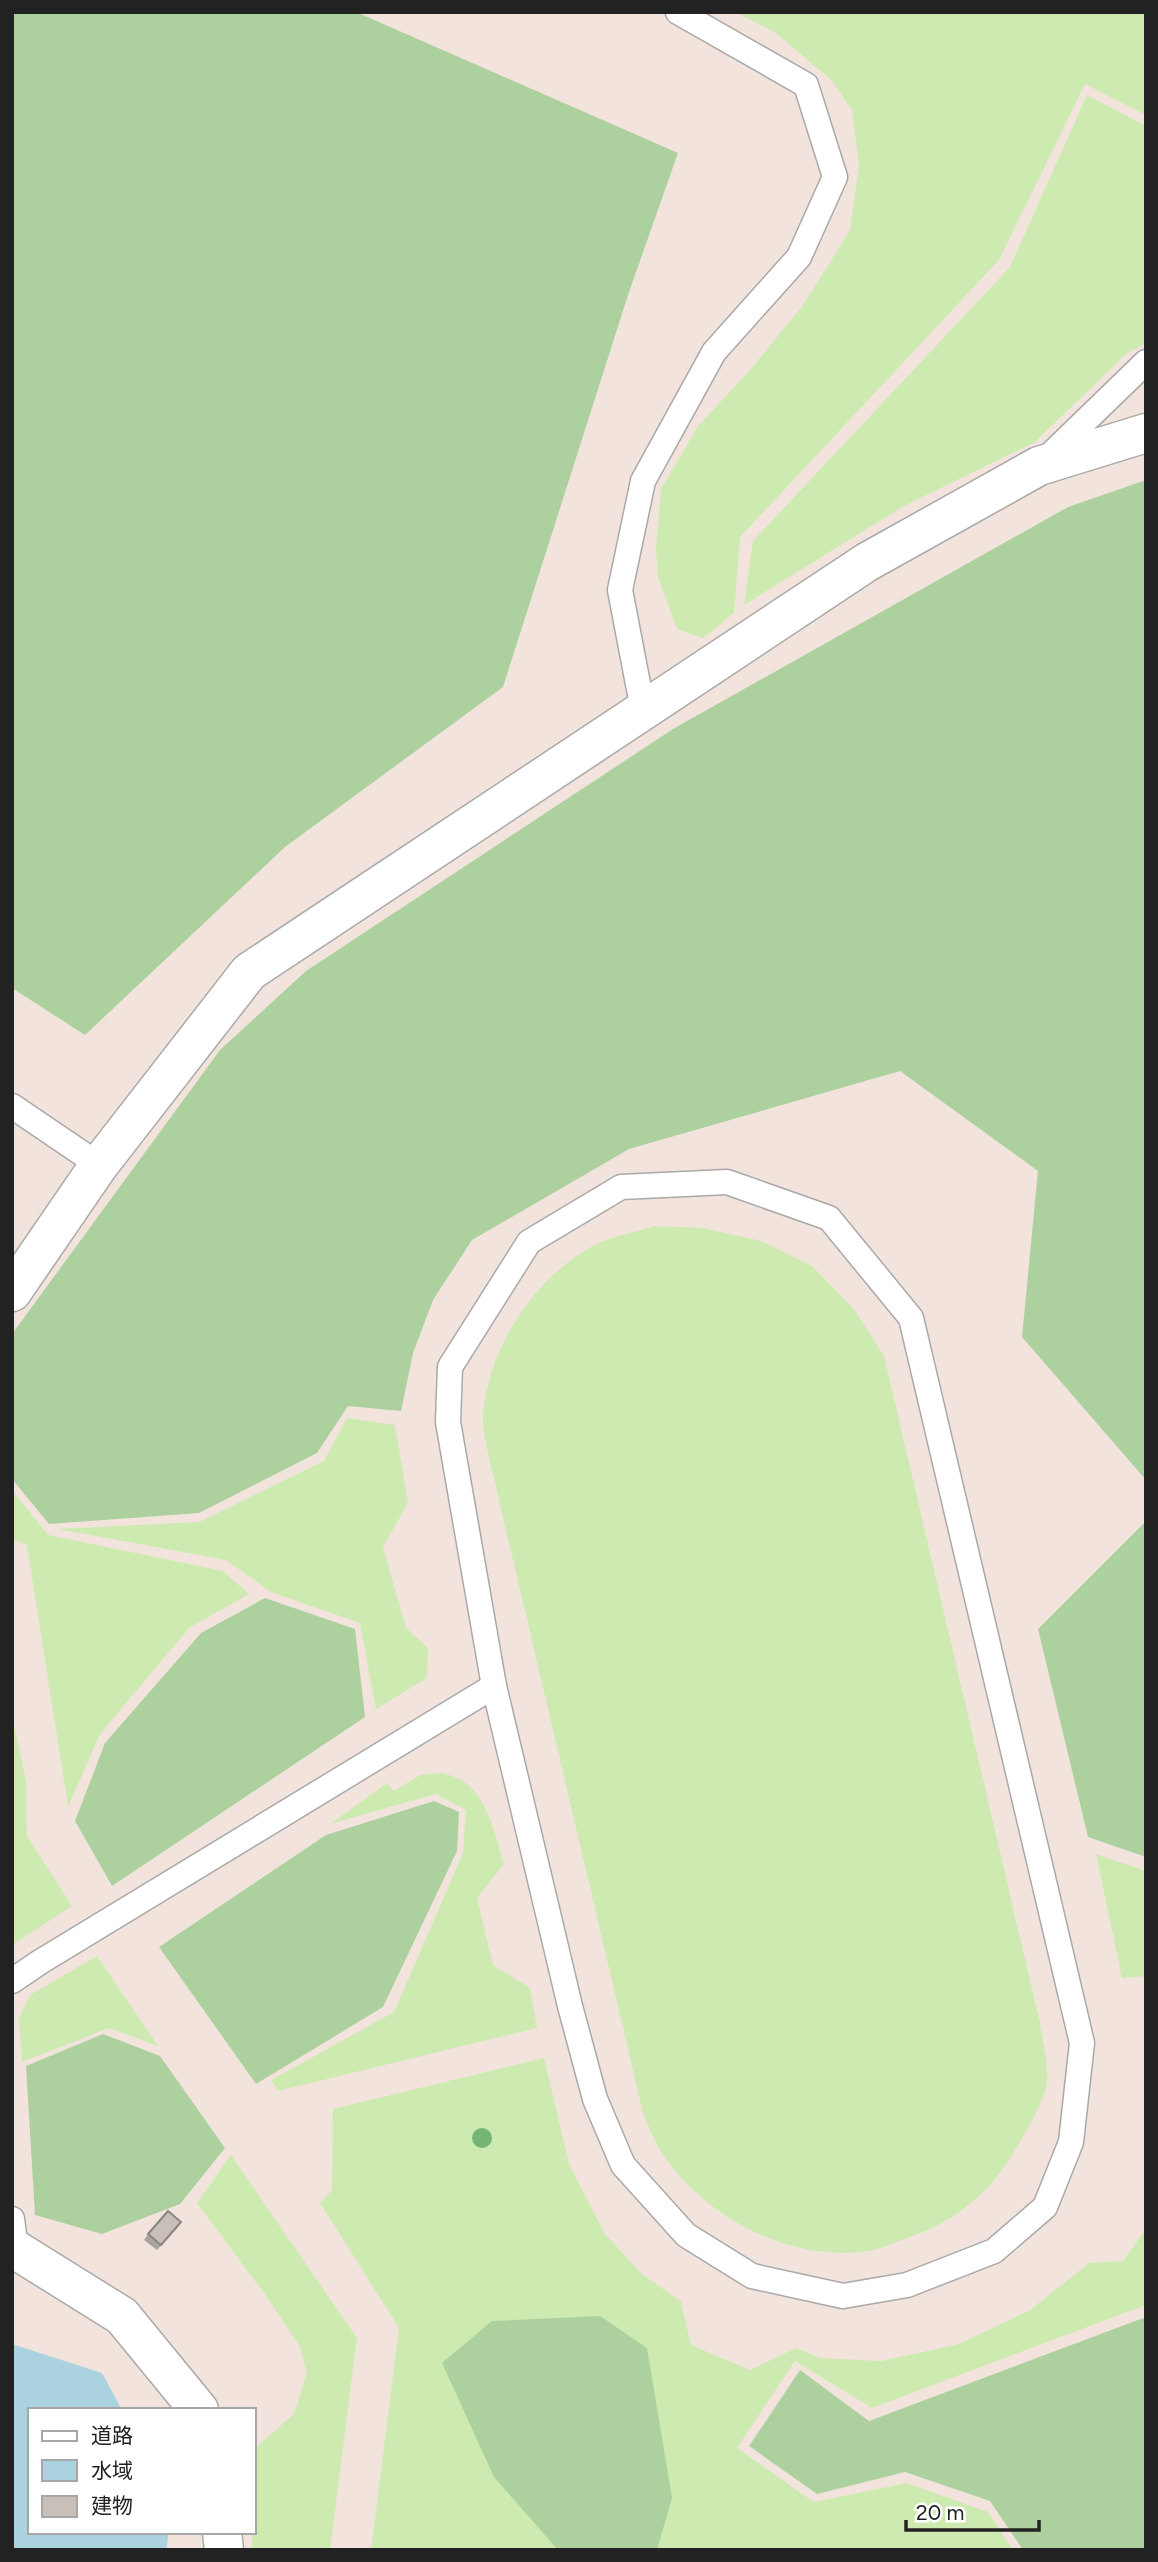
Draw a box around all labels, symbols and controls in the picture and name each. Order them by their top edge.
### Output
legend [28,2408,256,2534]
text: 道路 [91,2423,133,2448]
text: 水域 [91,2458,133,2483]
scale bar [906,2488,1039,2532]
text: 建物 [91,2493,133,2518]
text: 20 m [916,2500,964,2525]

